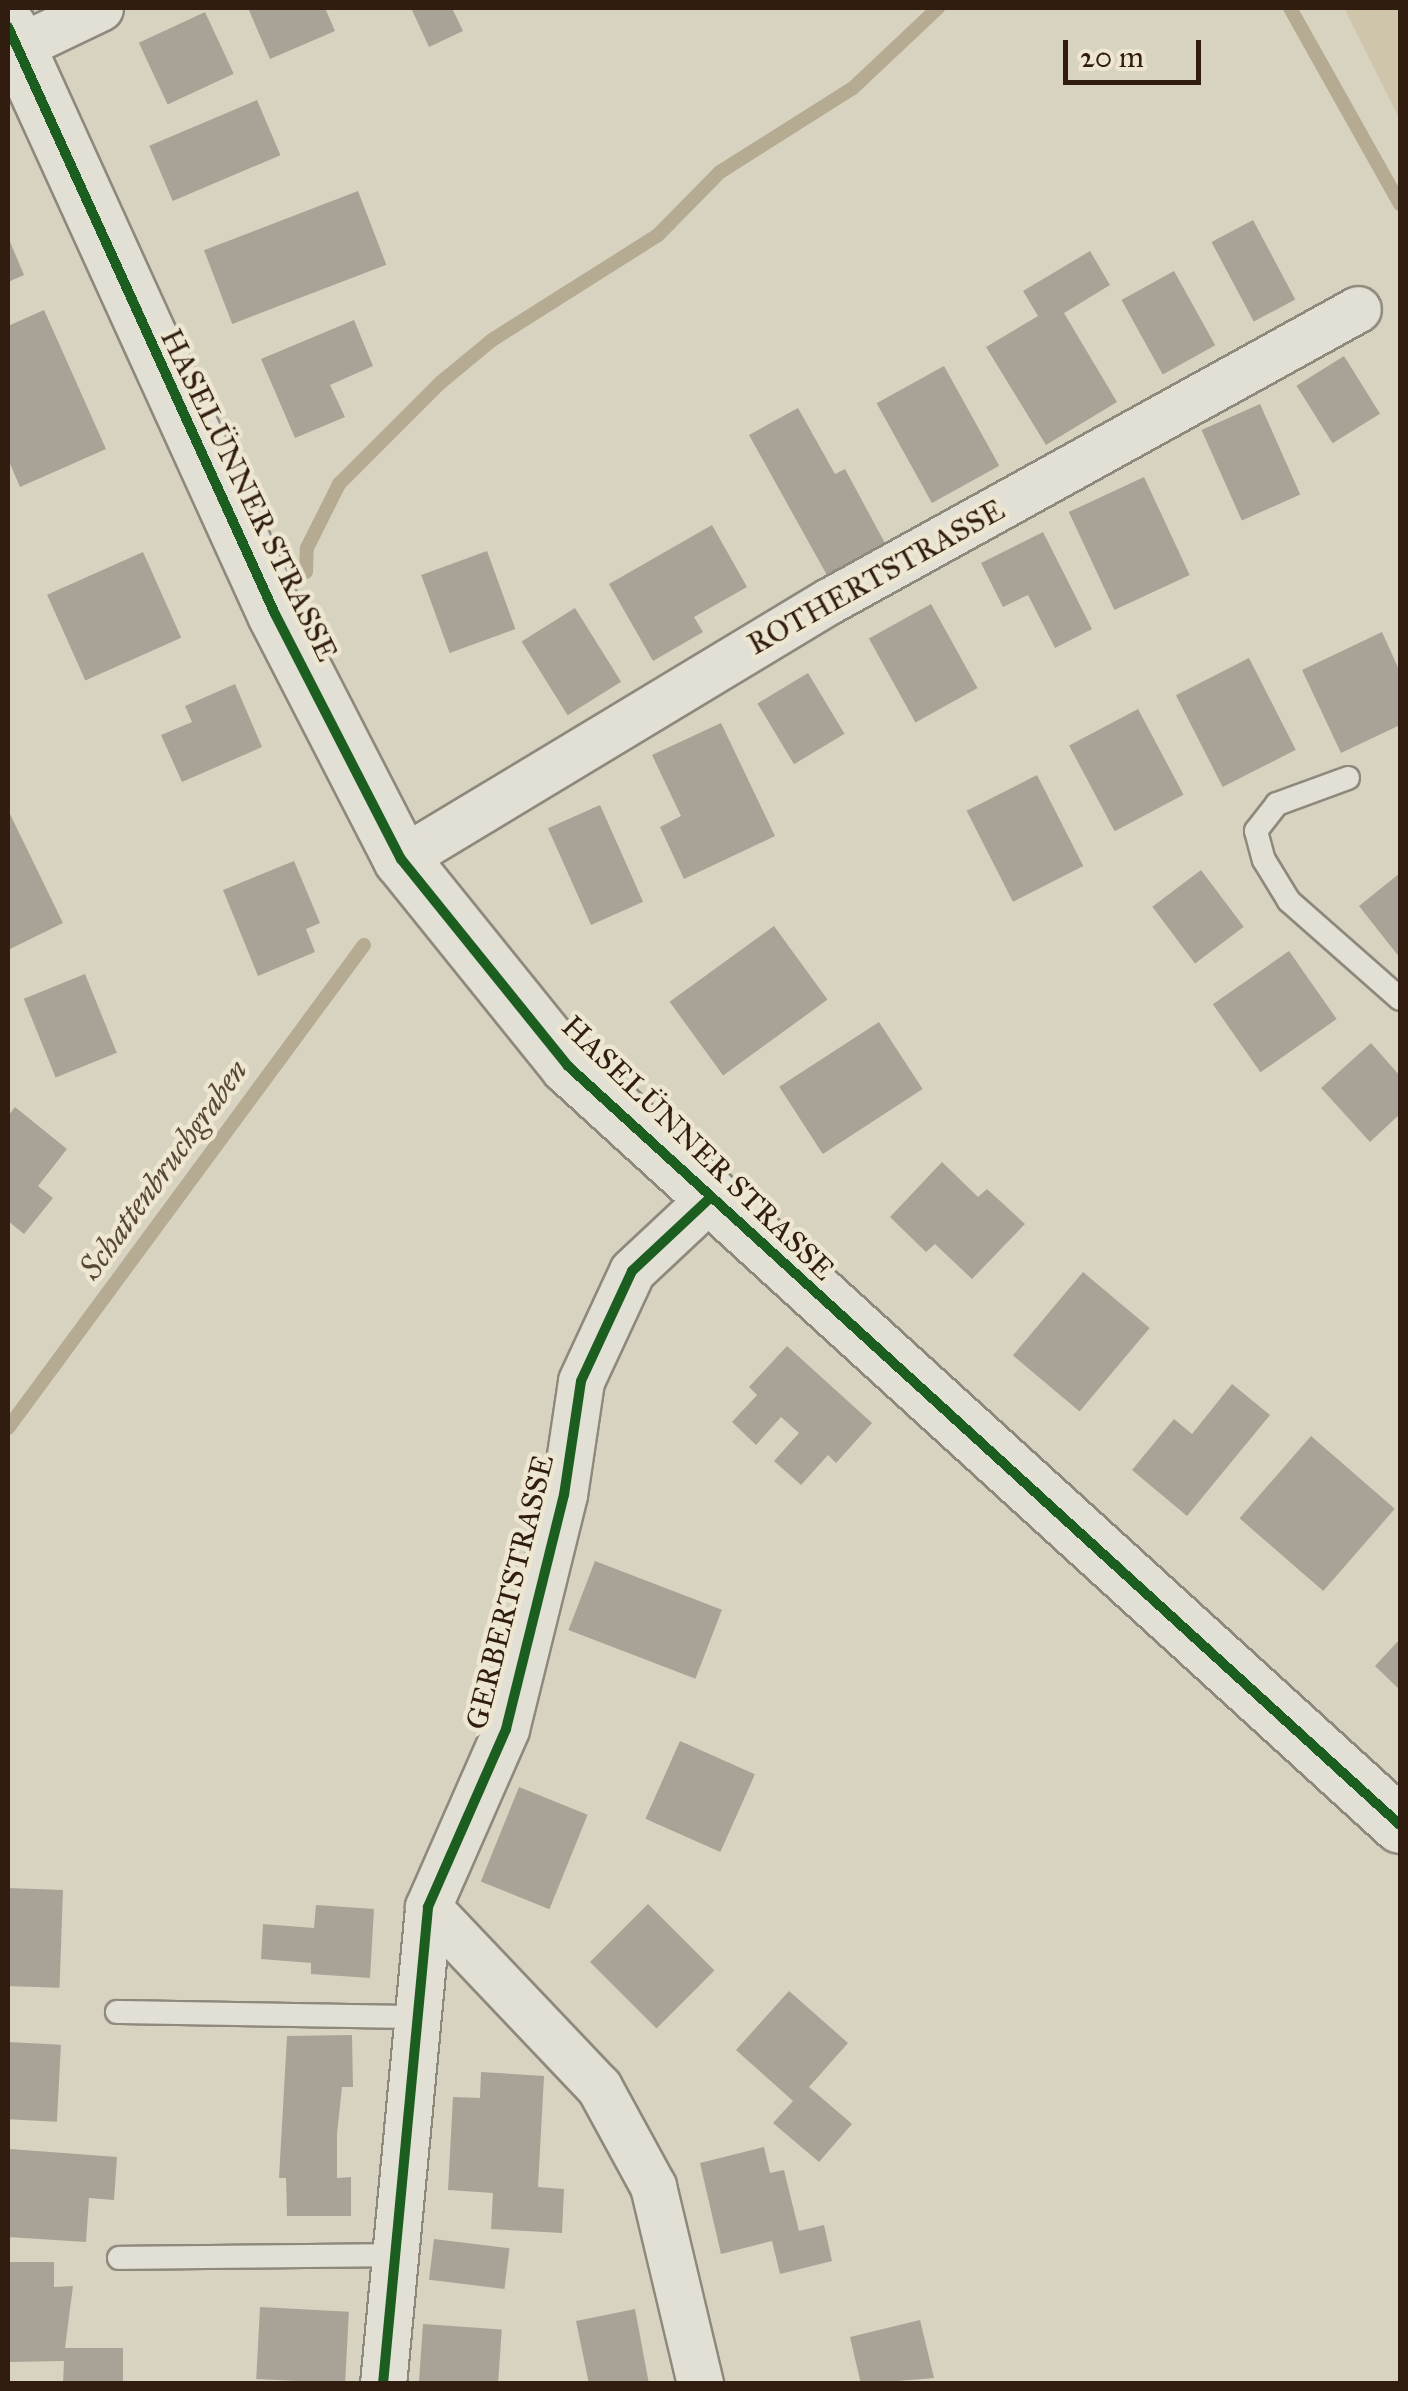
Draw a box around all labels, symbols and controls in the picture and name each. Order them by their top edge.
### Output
scale bar [1068,20,1206,82]
text: 20 m [1080,39,1144,75]
street label: HASELÜNNER STRASSE [153,323,345,667]
street label: ROTHERTSTRASSE [741,492,1011,662]
street label: HASELÜNNER STRASSE [554,1008,842,1288]
water label: Schattenbruchgraben [71,1053,257,1287]
street label: GERBERTSTRASSE [458,1451,562,1733]

